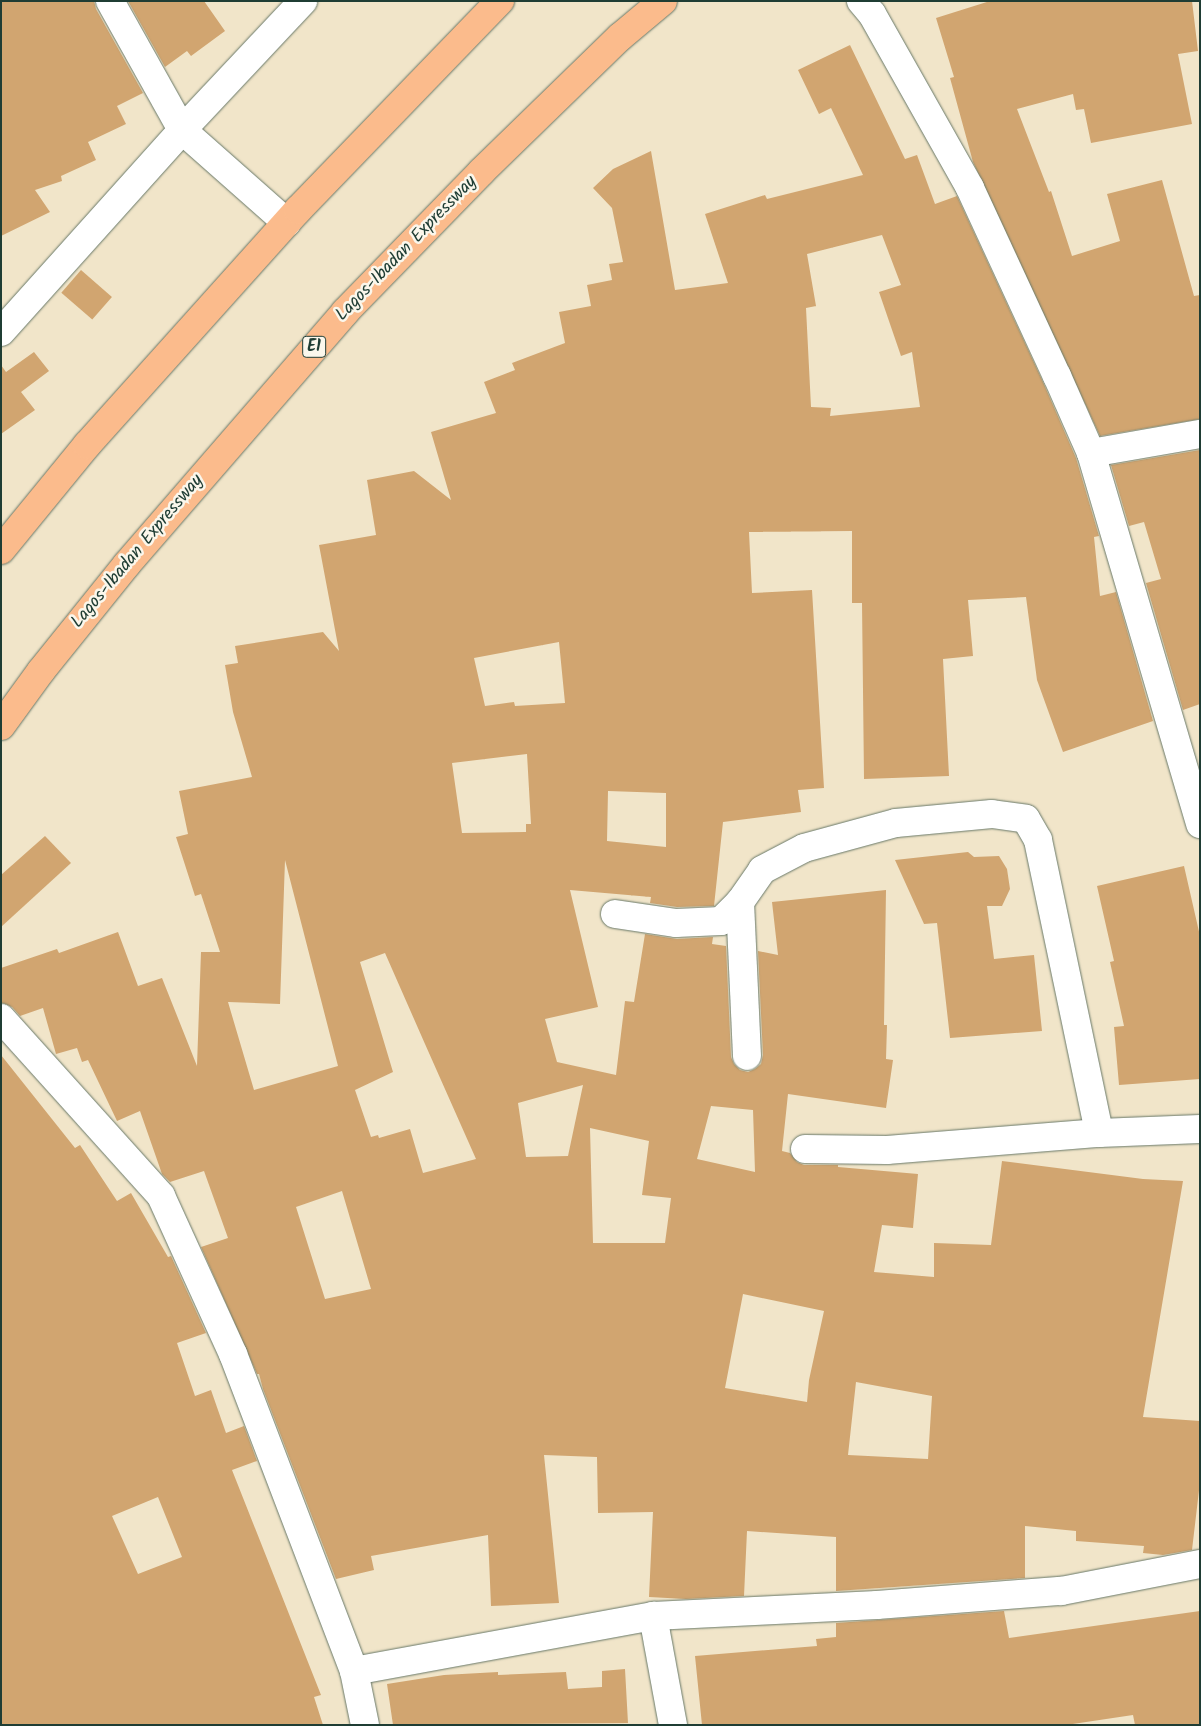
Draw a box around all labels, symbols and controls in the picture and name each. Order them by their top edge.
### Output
street label: Lagos-Ibadan Expressway [332,172,482,326]
road number: E1 [302,334,326,361]
street label: Lagos-Ibadan Expressway [67,471,209,633]

